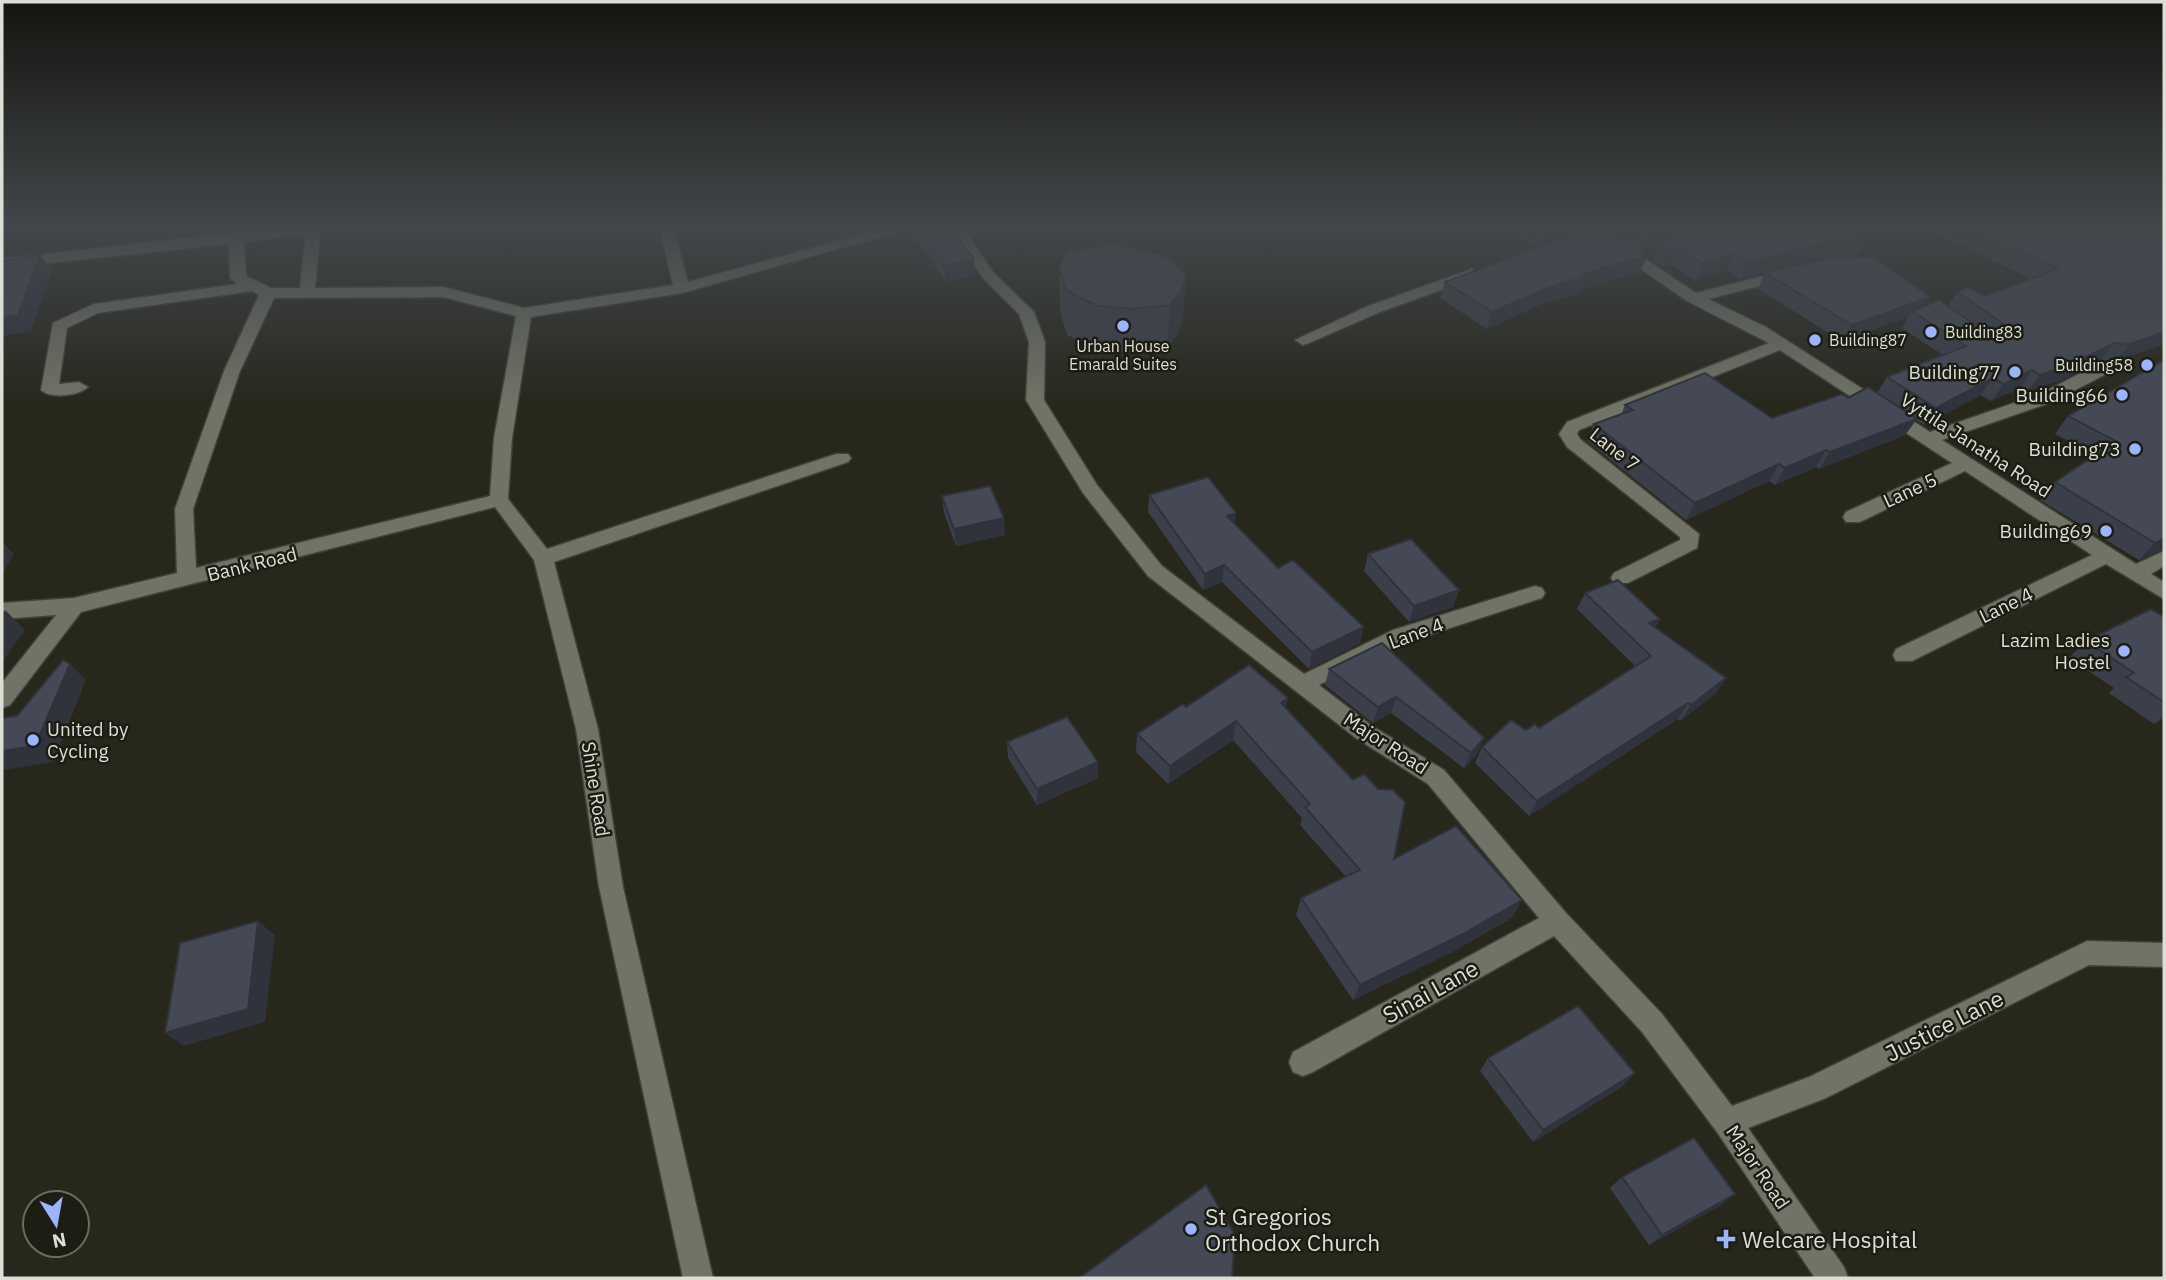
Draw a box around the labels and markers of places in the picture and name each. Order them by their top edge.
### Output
marker: Urban House Emarald Suites [1115,318,1131,334]
place label: Building83 [1945,322,2023,342]
marker: Building83 [1923,324,1939,340]
place label: Building87 [1829,330,1907,350]
marker: Building87 [1807,332,1823,348]
place label: Urban House Emarald Suites [1069,336,1177,374]
place label: Building58 [2055,355,2133,375]
marker: Building58 [2139,357,2155,373]
place label: Building77 [1908,360,2001,384]
marker: Building77 [2007,364,2023,380]
place label: Building66 [2015,383,2108,407]
marker: Building66 [2114,387,2130,403]
place label: Building73 [2028,437,2121,461]
marker: Building73 [2127,441,2143,457]
place label: Building69 [1999,519,2092,543]
marker: Building69 [2098,523,2114,539]
place label: Lazim Ladies Hostel [2001,628,2110,674]
marker: Lazim Ladies Hostel [2116,643,2132,659]
place label: United by Cycling [47,717,129,763]
marker: United by Cycling [25,732,41,748]
place label: St Gregorios Orthodox Church [1205,1201,1380,1257]
marker: St Gregorios Orthodox Church [1183,1221,1199,1237]
place label: Welcare Hospital [1742,1224,1917,1254]
marker: Welcare Hospital [1716,1229,1736,1249]

